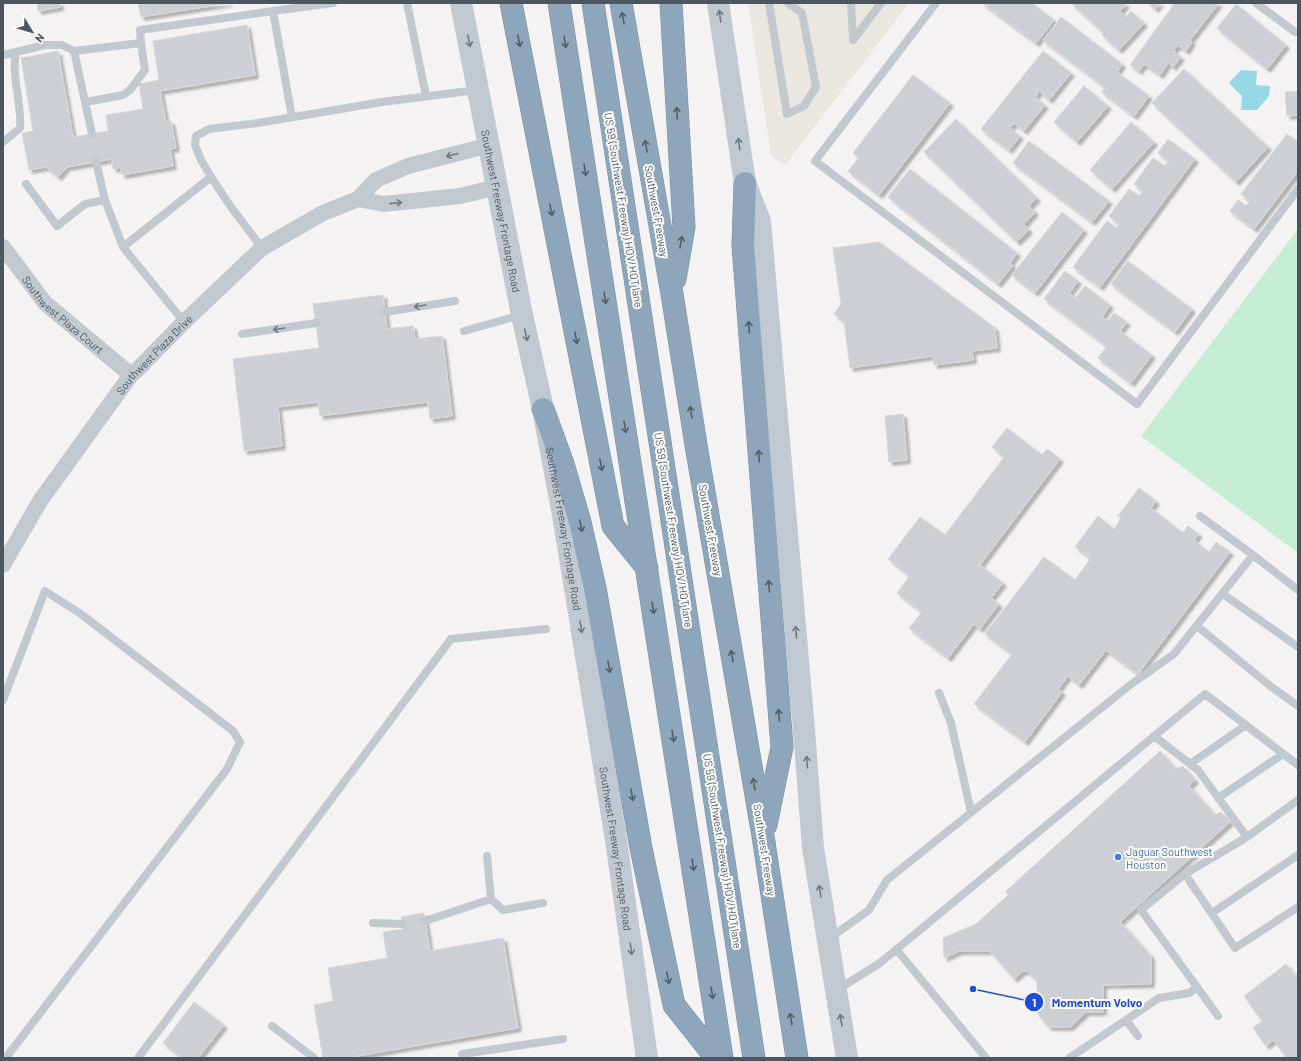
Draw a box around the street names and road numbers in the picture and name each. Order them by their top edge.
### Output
street label: US 59 (Southwest Freeway) HOV/HOT lane [602,112,646,309]
street label: Southwest Freeway Frontage Road [479,129,524,294]
street label: Southwest Freeway [643,164,671,258]
street label: Southwest Plaza Court [20,273,106,356]
street label: Southwest Plaza Drive [113,312,195,397]
street label: US 59 (Southwest Freeway) HOV/HOT lane [652,432,696,629]
street label: Southwest Freeway Frontage Road [544,446,585,611]
street label: Southwest Freeway [697,483,725,577]
street label: US 59 (Southwest Freeway) HOV/HOT lane [701,753,745,950]
street label: Southwest Freeway Frontage Road [598,766,635,931]
street label: Southwest Freeway [751,803,779,897]

